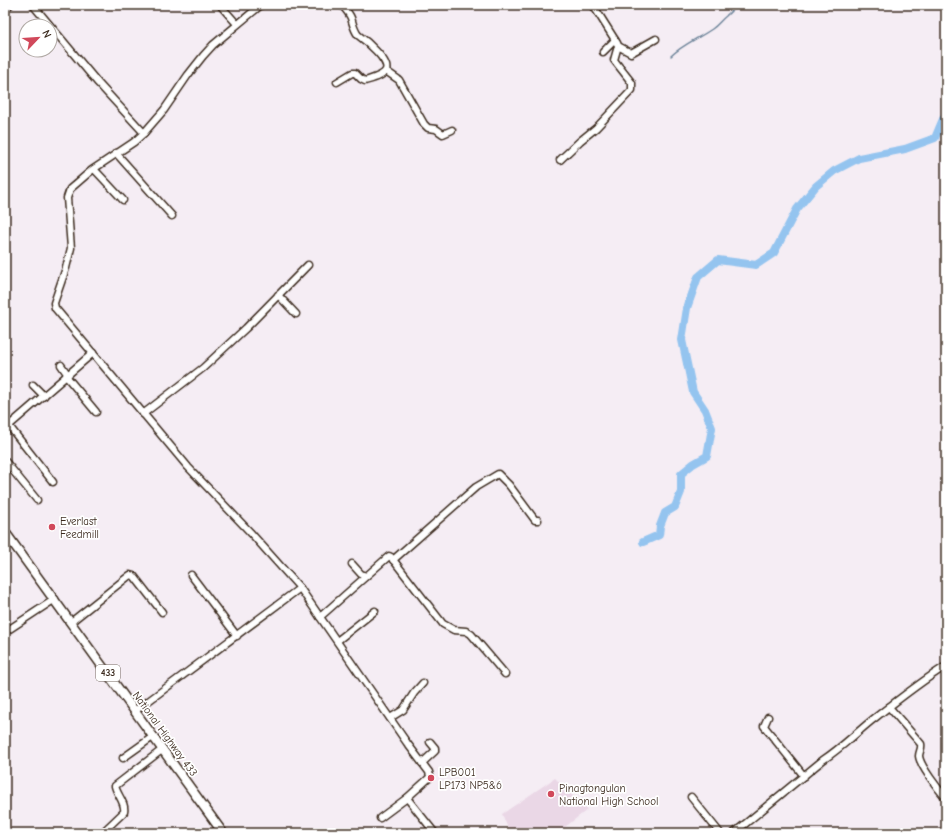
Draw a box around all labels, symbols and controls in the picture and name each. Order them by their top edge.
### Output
north arrow [18,18,58,58]
text: N [39,28,54,40]
place label: Everlast Feedmill [60,515,99,541]
marker: Everlast Feedmill [47,522,57,532]
road number: 433 [96,665,120,681]
street label: National Highway 433 [130,689,200,779]
place label: LPB001 LP173 NP5&6 [439,766,502,792]
marker: LPB001 LP173 NP5&6 [426,773,436,783]
place label: Pinagtongulan National High School [559,782,658,808]
marker: Pinagtongulan National High School [546,789,556,799]

